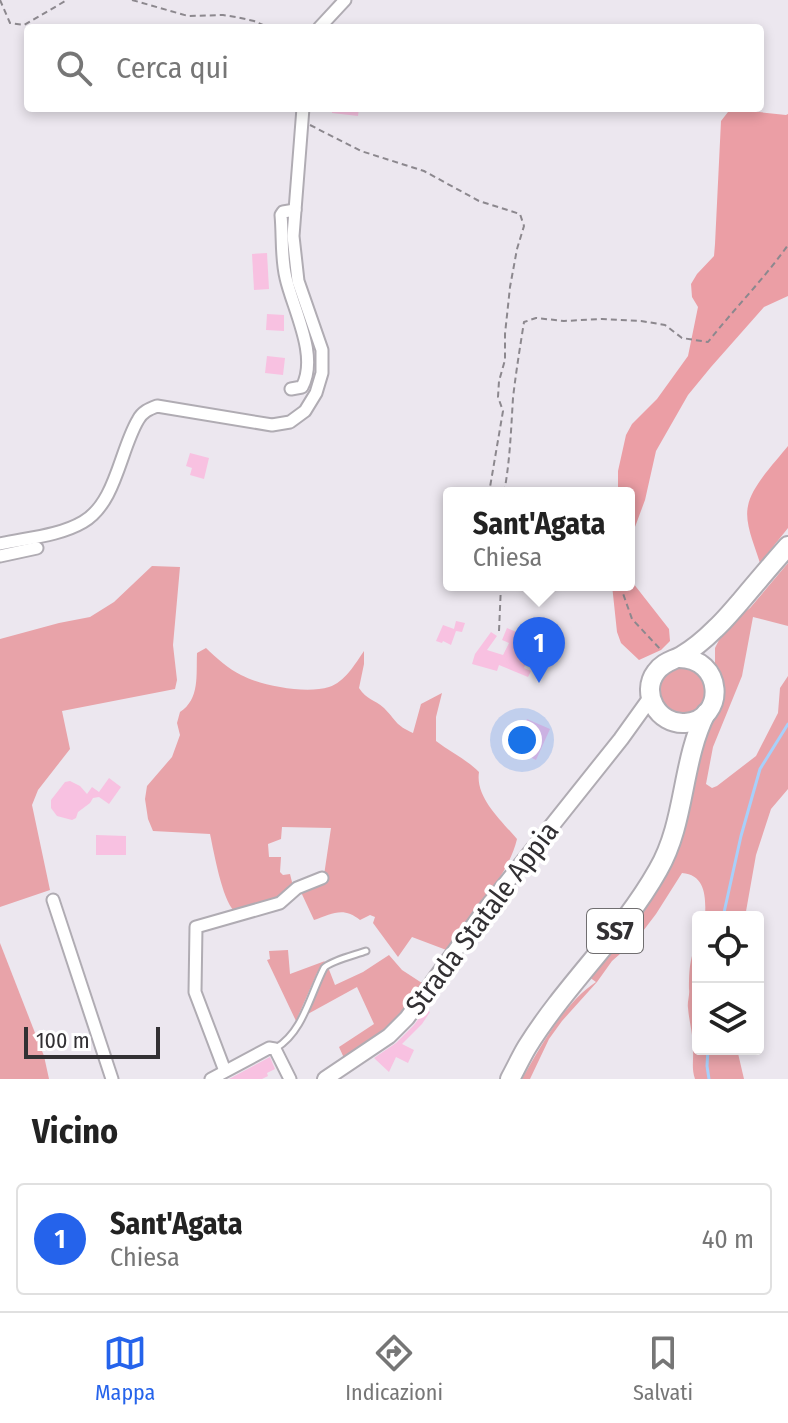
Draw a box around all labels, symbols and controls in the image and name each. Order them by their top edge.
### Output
search box [24,24,764,112]
icon: search [52,46,96,90]
text: Cerca qui [116,50,229,86]
popup [443,487,635,591]
text: Sant'Agata [473,506,605,542]
text: Chiesa [473,542,542,573]
pin: 1 [513,617,565,683]
your location [502,720,542,760]
street label: Strada Statale Appia [399,815,565,1021]
road number: SS7 [587,909,643,953]
map controls [692,911,764,1055]
button: locate [692,911,764,983]
button: layers [692,983,764,1055]
scale bar [24,1023,160,1059]
text: 100 m [36,1027,90,1054]
text: Vicino [32,1111,118,1152]
text: Sant'Agata [110,1206,243,1242]
text: 1 [55,1224,66,1255]
text: 40 m [702,1224,754,1255]
text: Chiesa [110,1242,180,1273]
tab: Mappa [95,1331,155,1406]
tab: Indicazioni [345,1331,443,1406]
tab: Salvati [633,1331,693,1406]

